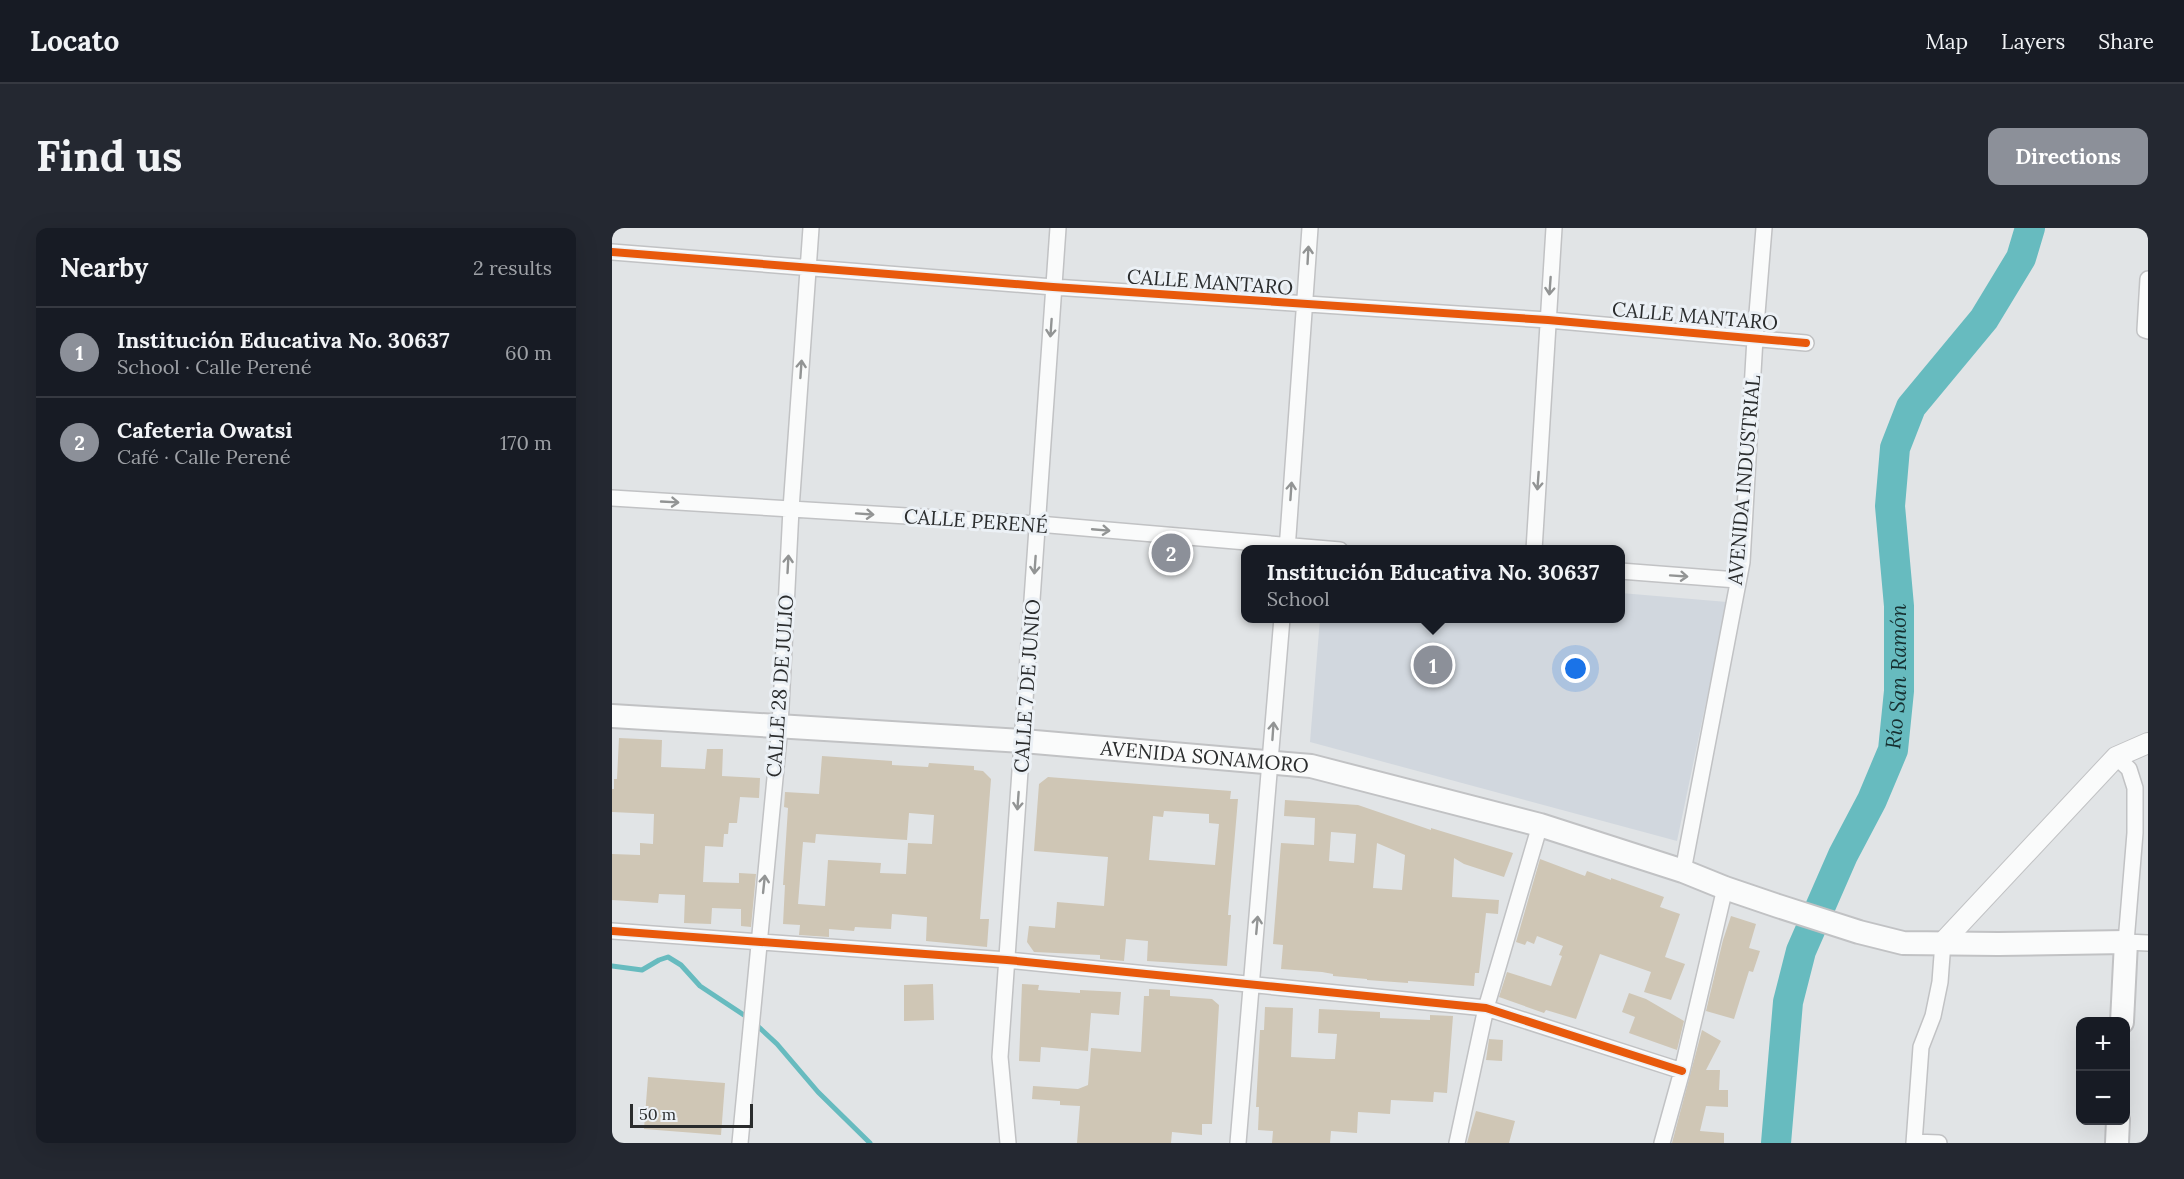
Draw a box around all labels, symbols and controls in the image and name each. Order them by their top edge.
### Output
text: Locato [30,23,119,59]
text: Map [1925,28,1968,55]
text: Layers [2001,28,2065,55]
text: Share [2098,28,2154,55]
button: Directions [1988,128,2148,185]
text: Find us [36,129,182,183]
one-way arrow [1303,245,1314,265]
text: Nearby [60,251,148,284]
text: 2 results [473,255,552,280]
street label: CALLE MANTARO [1126,263,1294,300]
one-way arrow [1545,276,1556,296]
street label: CALLE MANTARO [1611,296,1779,335]
one-way arrow [1045,318,1056,338]
text: Institución Educativa No. 30637 [117,326,449,354]
text: 1 [75,340,84,365]
text: 60 m [505,340,552,365]
text: School · Calle Perené [117,354,312,379]
one-way arrow [796,360,807,380]
street label: AVENIDA INDUSTRIAL [1722,373,1765,587]
text: Cafeteria Owatsi [117,416,293,444]
text: 2 [74,430,85,455]
text: 170 m [500,430,552,455]
text: Café · Calle Perené [117,444,291,469]
one-way arrow [1533,470,1544,490]
one-way arrow [1286,482,1297,502]
one-way arrow [660,496,680,507]
street label: CALLE PERENÉ [903,503,1049,538]
one-way arrow [855,508,875,519]
one-way arrow [1091,525,1111,536]
pin: 2 [1152,530,1190,576]
popup [1241,545,1625,623]
one-way arrow [782,554,793,574]
one-way arrow [1030,554,1041,574]
text: Institución Educativa No. 30637 [1267,558,1599,586]
one-way arrow [1668,570,1688,581]
text: School [1267,586,1330,611]
street label: CALLE 28 DE JULIO [761,594,798,778]
street label: CALLE 7 DE JUNIO [1008,598,1045,774]
water label: Río San Ramón [1879,604,1912,750]
pin: 1 [1414,642,1452,688]
your location [1561,654,1590,683]
one-way arrow [1268,721,1279,741]
street label: AVENIDA SONAMORO [1098,735,1310,778]
one-way arrow [1013,791,1024,811]
one-way arrow [759,874,770,894]
one-way arrow [1252,916,1263,936]
map controls [2076,1017,2130,1125]
button: + [2076,1017,2130,1071]
button: − [2076,1071,2130,1125]
scale bar [630,1101,753,1128]
text: 50 m [639,1104,676,1124]

